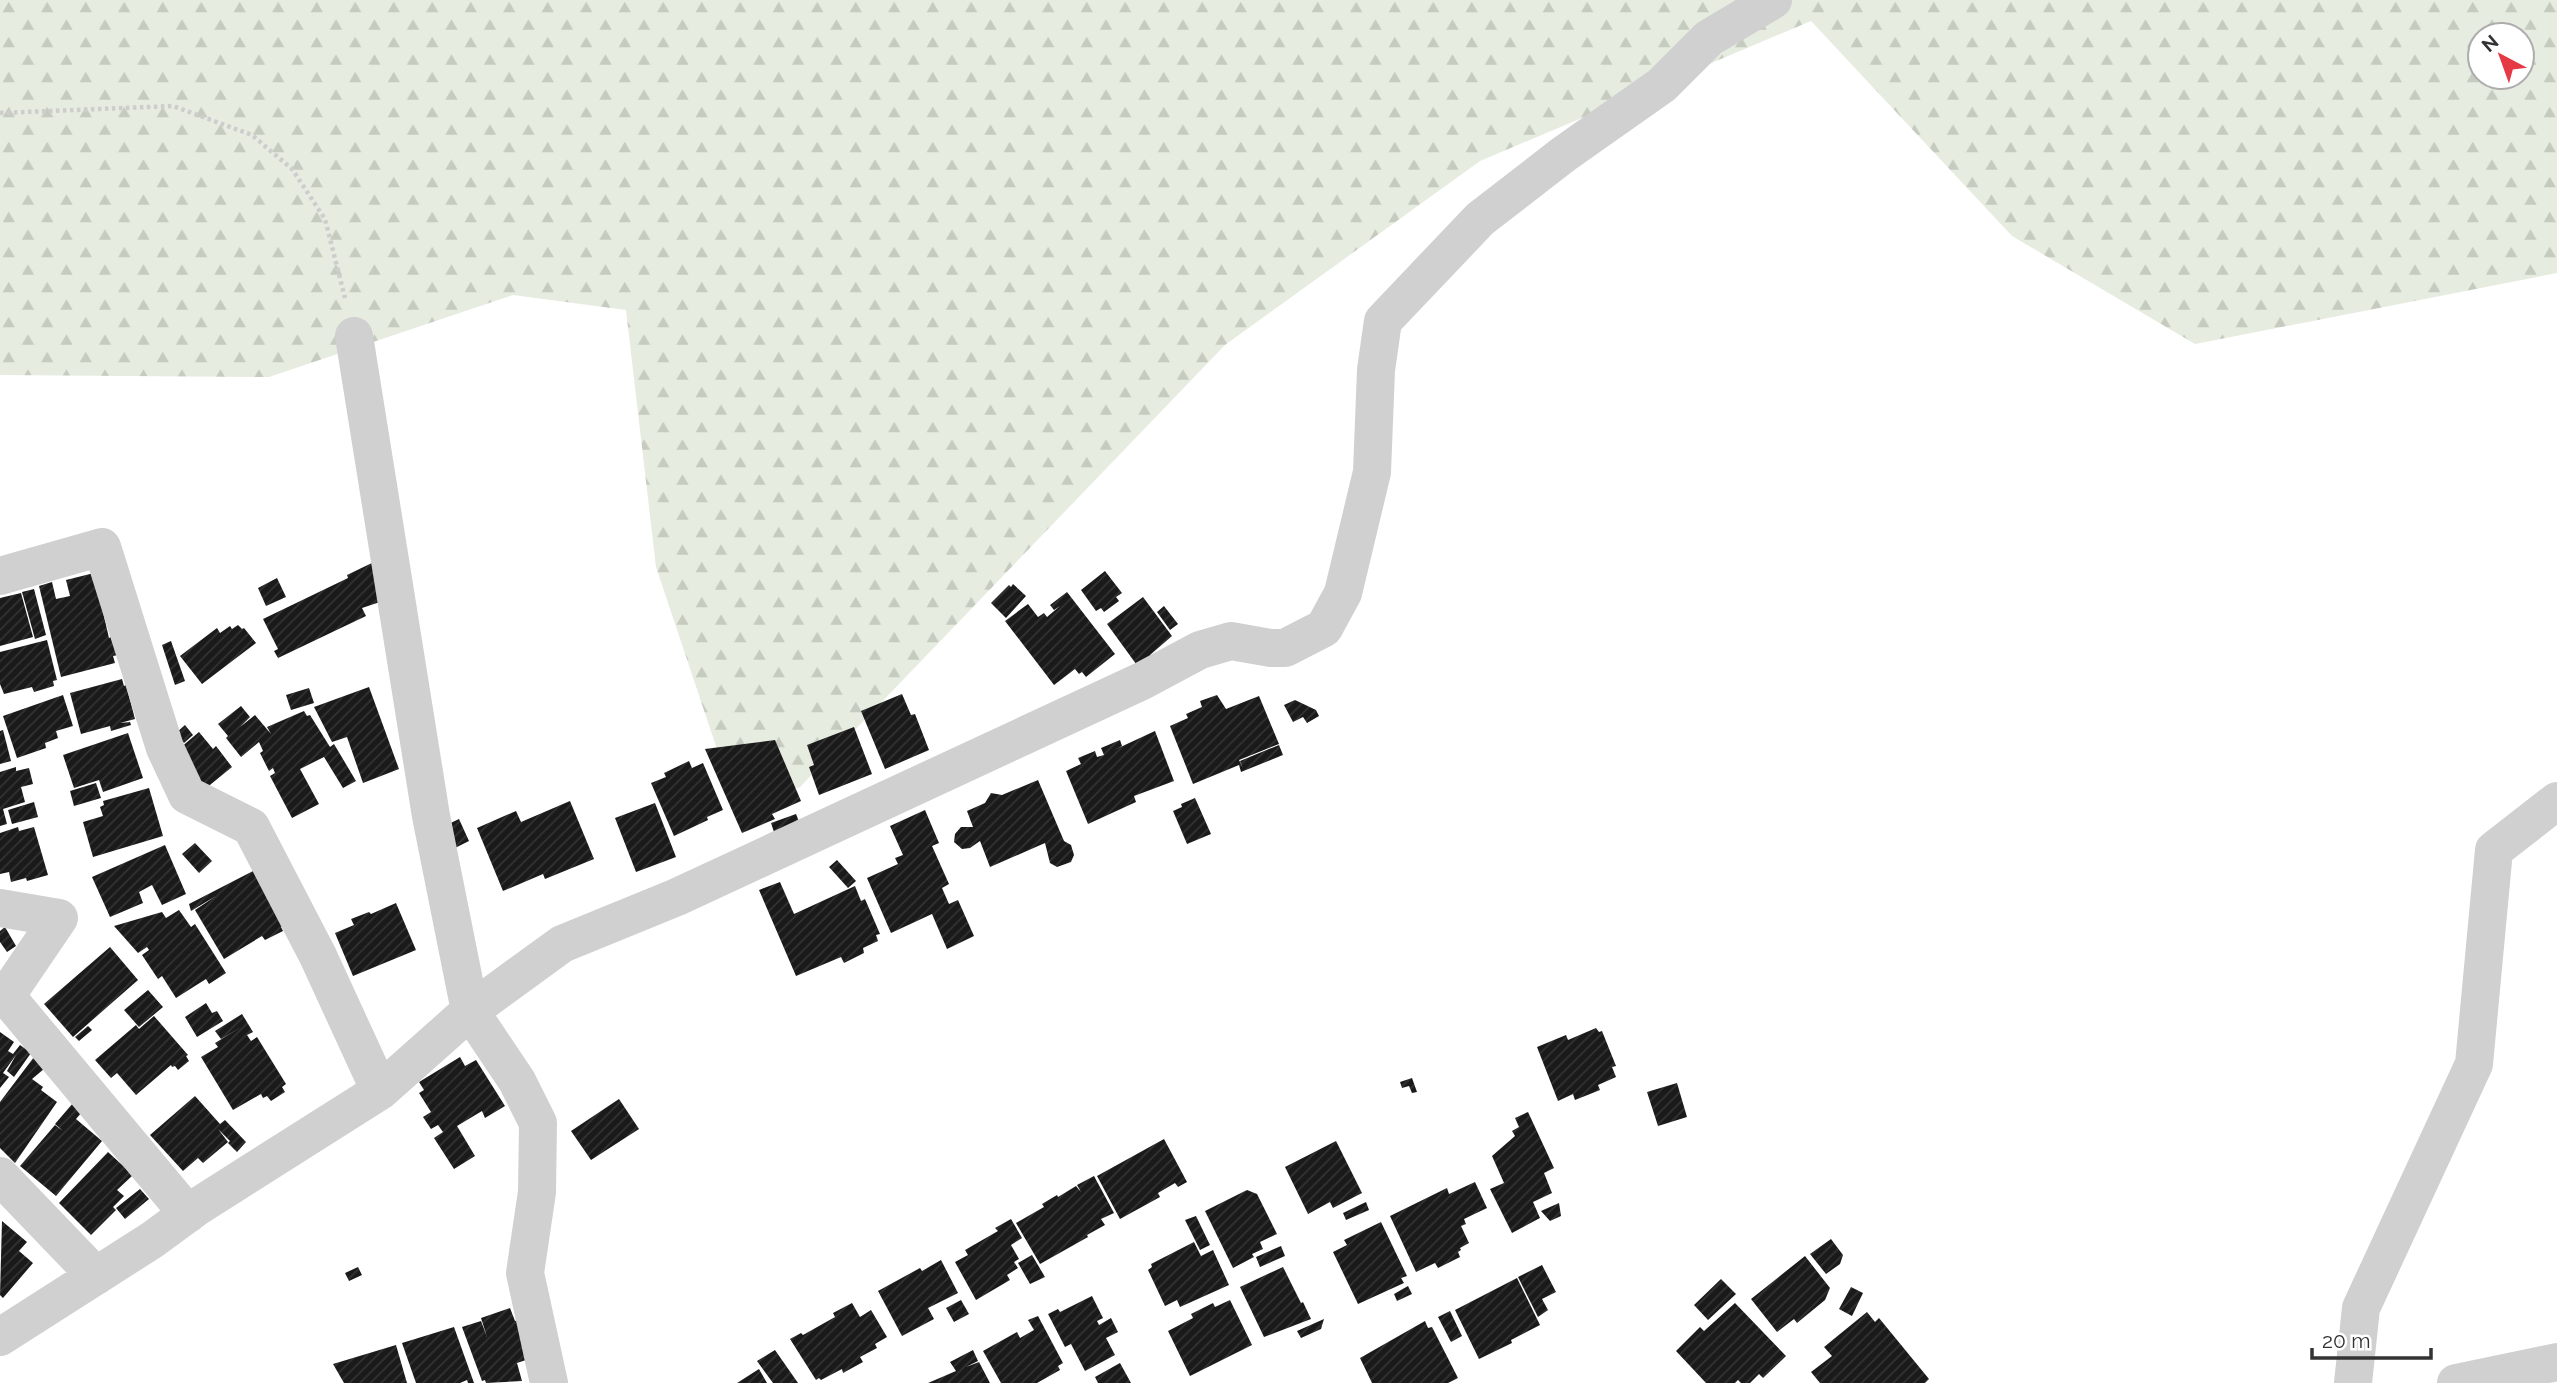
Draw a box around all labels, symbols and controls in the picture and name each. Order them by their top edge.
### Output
north arrow [2466,21,2536,91]
text: N [2477,30,2503,56]
scale bar [2312,1316,2431,1360]
text: 20 m [2322,1328,2370,1353]

